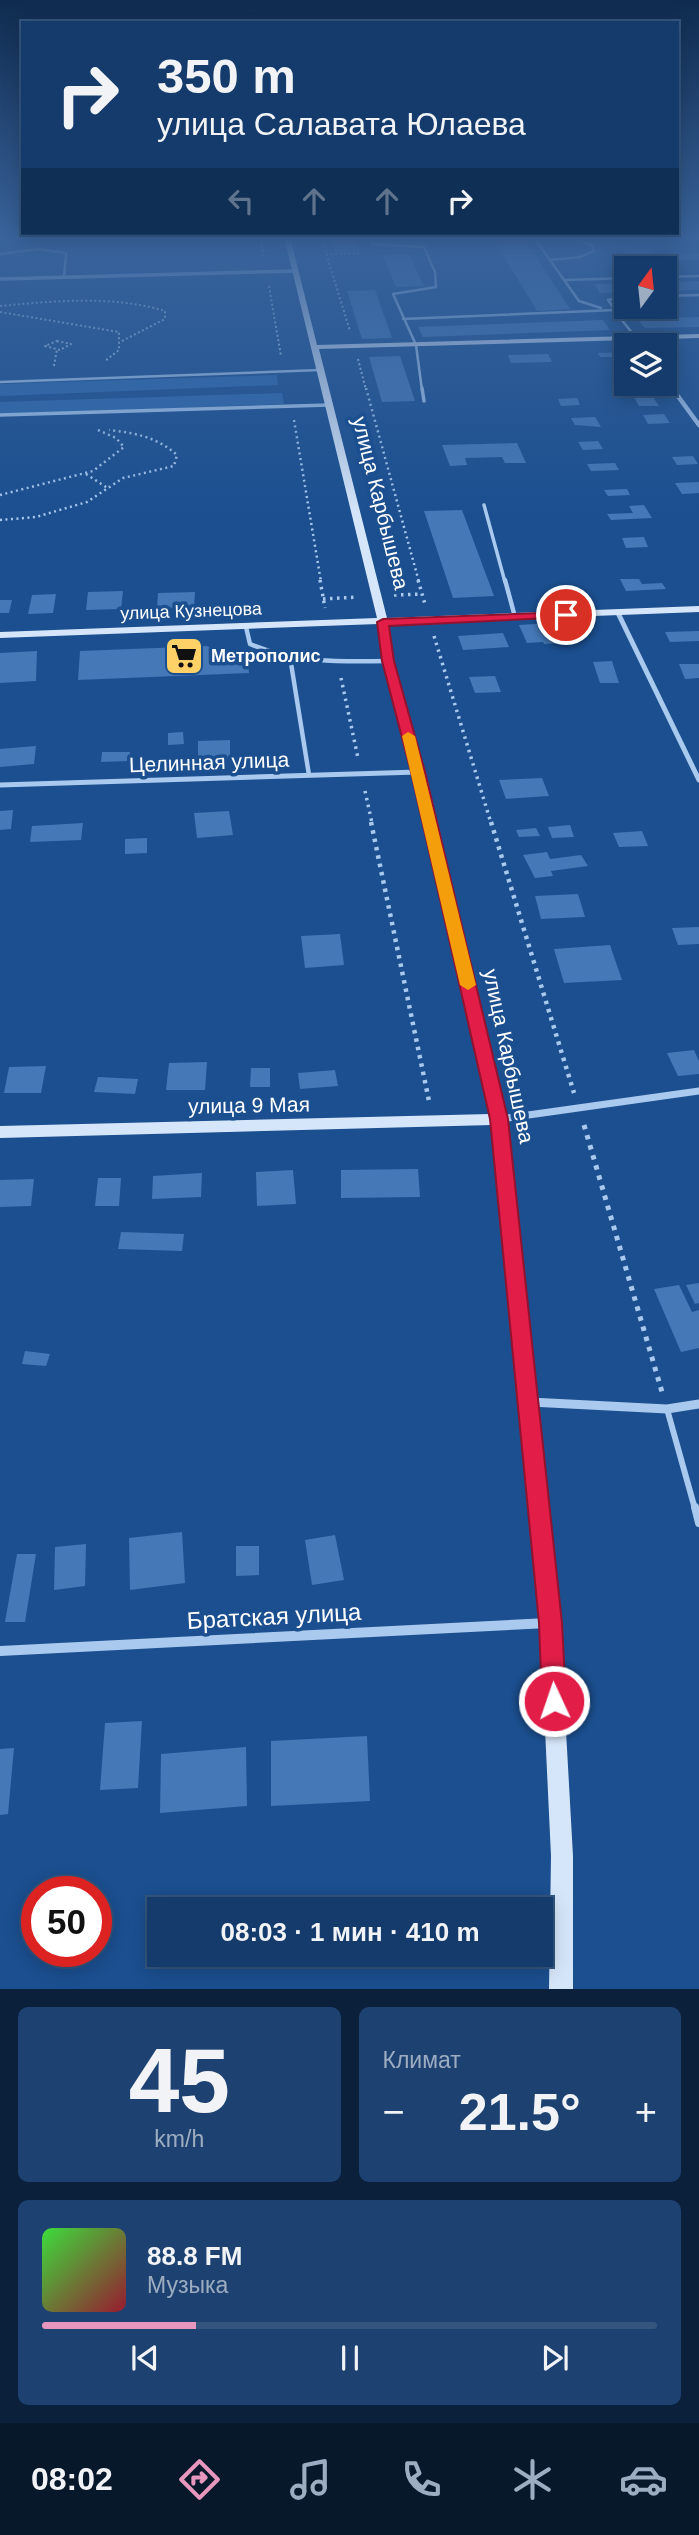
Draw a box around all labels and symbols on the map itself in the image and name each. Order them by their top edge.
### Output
north arrow [614,256,677,318]
street label: улица Карбышева [348,414,414,592]
pin [536,585,596,645]
street label: улица Кузнецова [120,598,263,623]
supermarket icon: Метрополис [163,635,205,677]
place label: Метрополис [211,646,321,666]
street label: Целинная улица [128,748,290,776]
street label: улица Карбышева [479,967,539,1145]
street label: улица 9 Мая [188,1092,310,1118]
street label: Братская улица [186,1598,363,1634]
position arrow [517,1664,591,1738]
speed limit sign: 50 [21,1876,112,1967]

